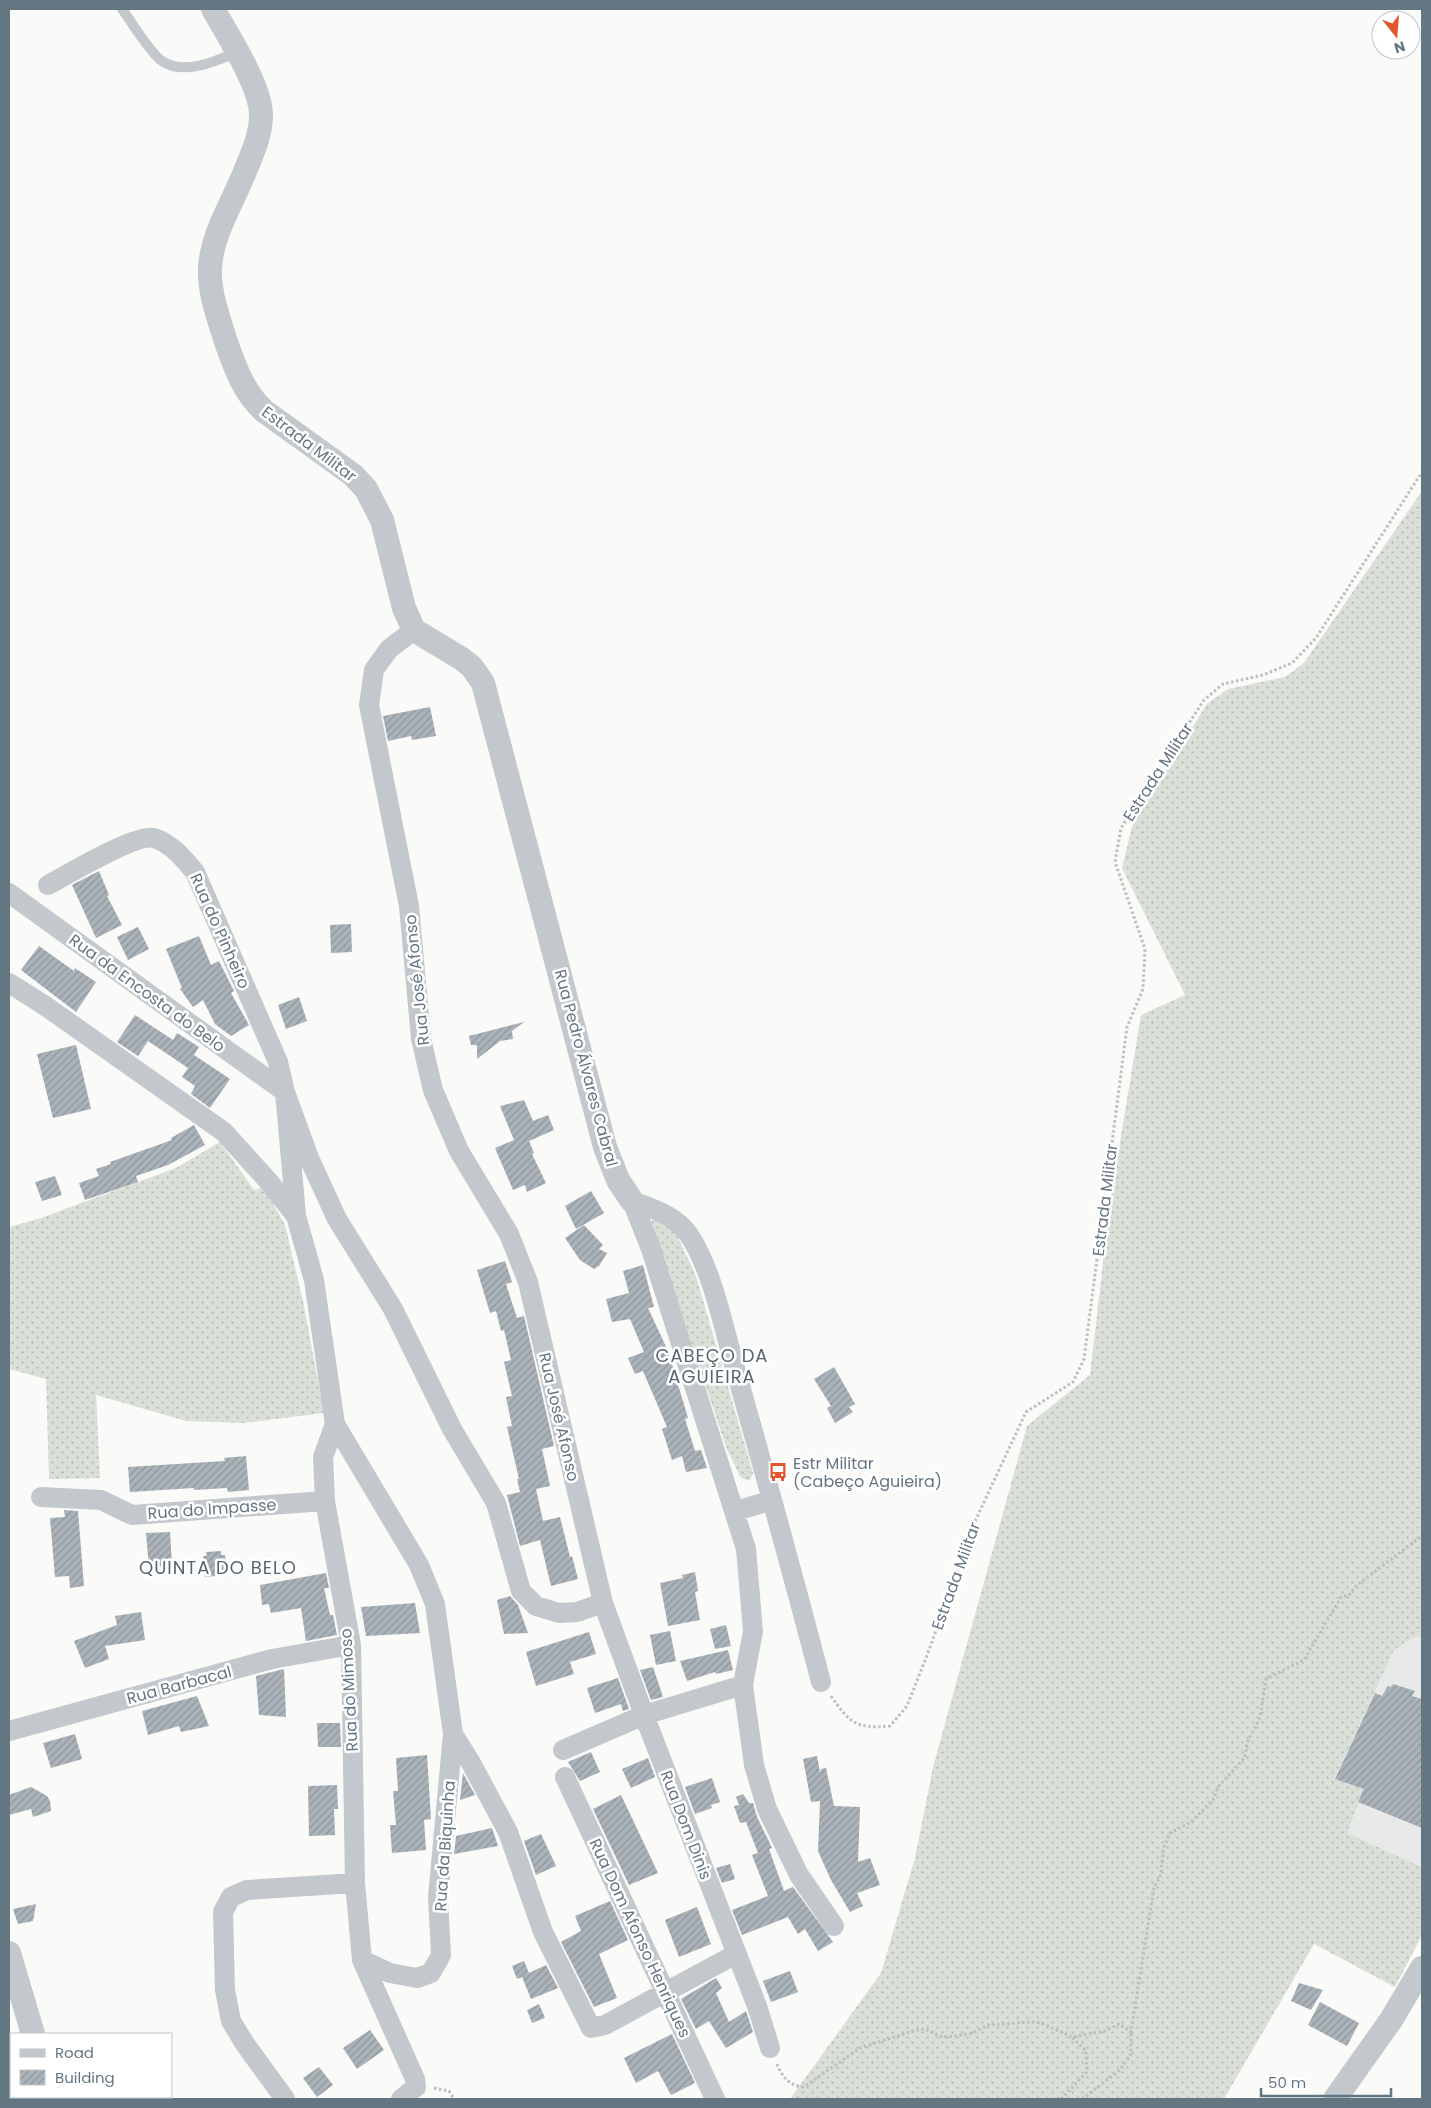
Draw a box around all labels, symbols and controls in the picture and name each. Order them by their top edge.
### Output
north arrow [1371,10,1421,60]
text: N [1392,36,1408,59]
street label: Estrada Militar [257,401,361,487]
street label: Estrada Militar [1118,718,1199,826]
street label: Rua do Pinheiro [184,870,256,992]
street label: Rua José Afonso [399,913,435,1047]
street label: Rua da Encosta do Belo [64,928,230,1058]
street label: Rua Pedro Álvares Cabral [549,967,623,1169]
street label: Estrada Militar [1087,1142,1123,1258]
district label: CABEÇO DA AGUIEIRA [655,1343,769,1389]
street label: Rua José Afonso [533,1350,585,1484]
place label: Estr Militar (Cabeço Aguieira) [793,1452,942,1493]
bus stop icon: Estr Militar (Cabeço Aguieira) [767,1461,789,1483]
street label: Rua do Impasse [147,1493,277,1525]
street label: Estrada Militar [926,1519,986,1633]
district label: QUINTA DO BELO [139,1555,297,1580]
street label: Rua do Mimoso [334,1628,364,1752]
street label: Rua Barbacal [124,1660,234,1710]
street label: Rua Dom Dinis [655,1767,717,1883]
street label: Rua da Biquinha [429,1780,461,1912]
street label: Rua Dom Afonso Henriques [584,1835,696,2041]
legend [10,2033,172,2098]
text: Road [55,2042,94,2063]
scale bar [1261,2066,1391,2098]
text: Building [55,2067,115,2088]
text: 50 m [1268,2072,1306,2093]

